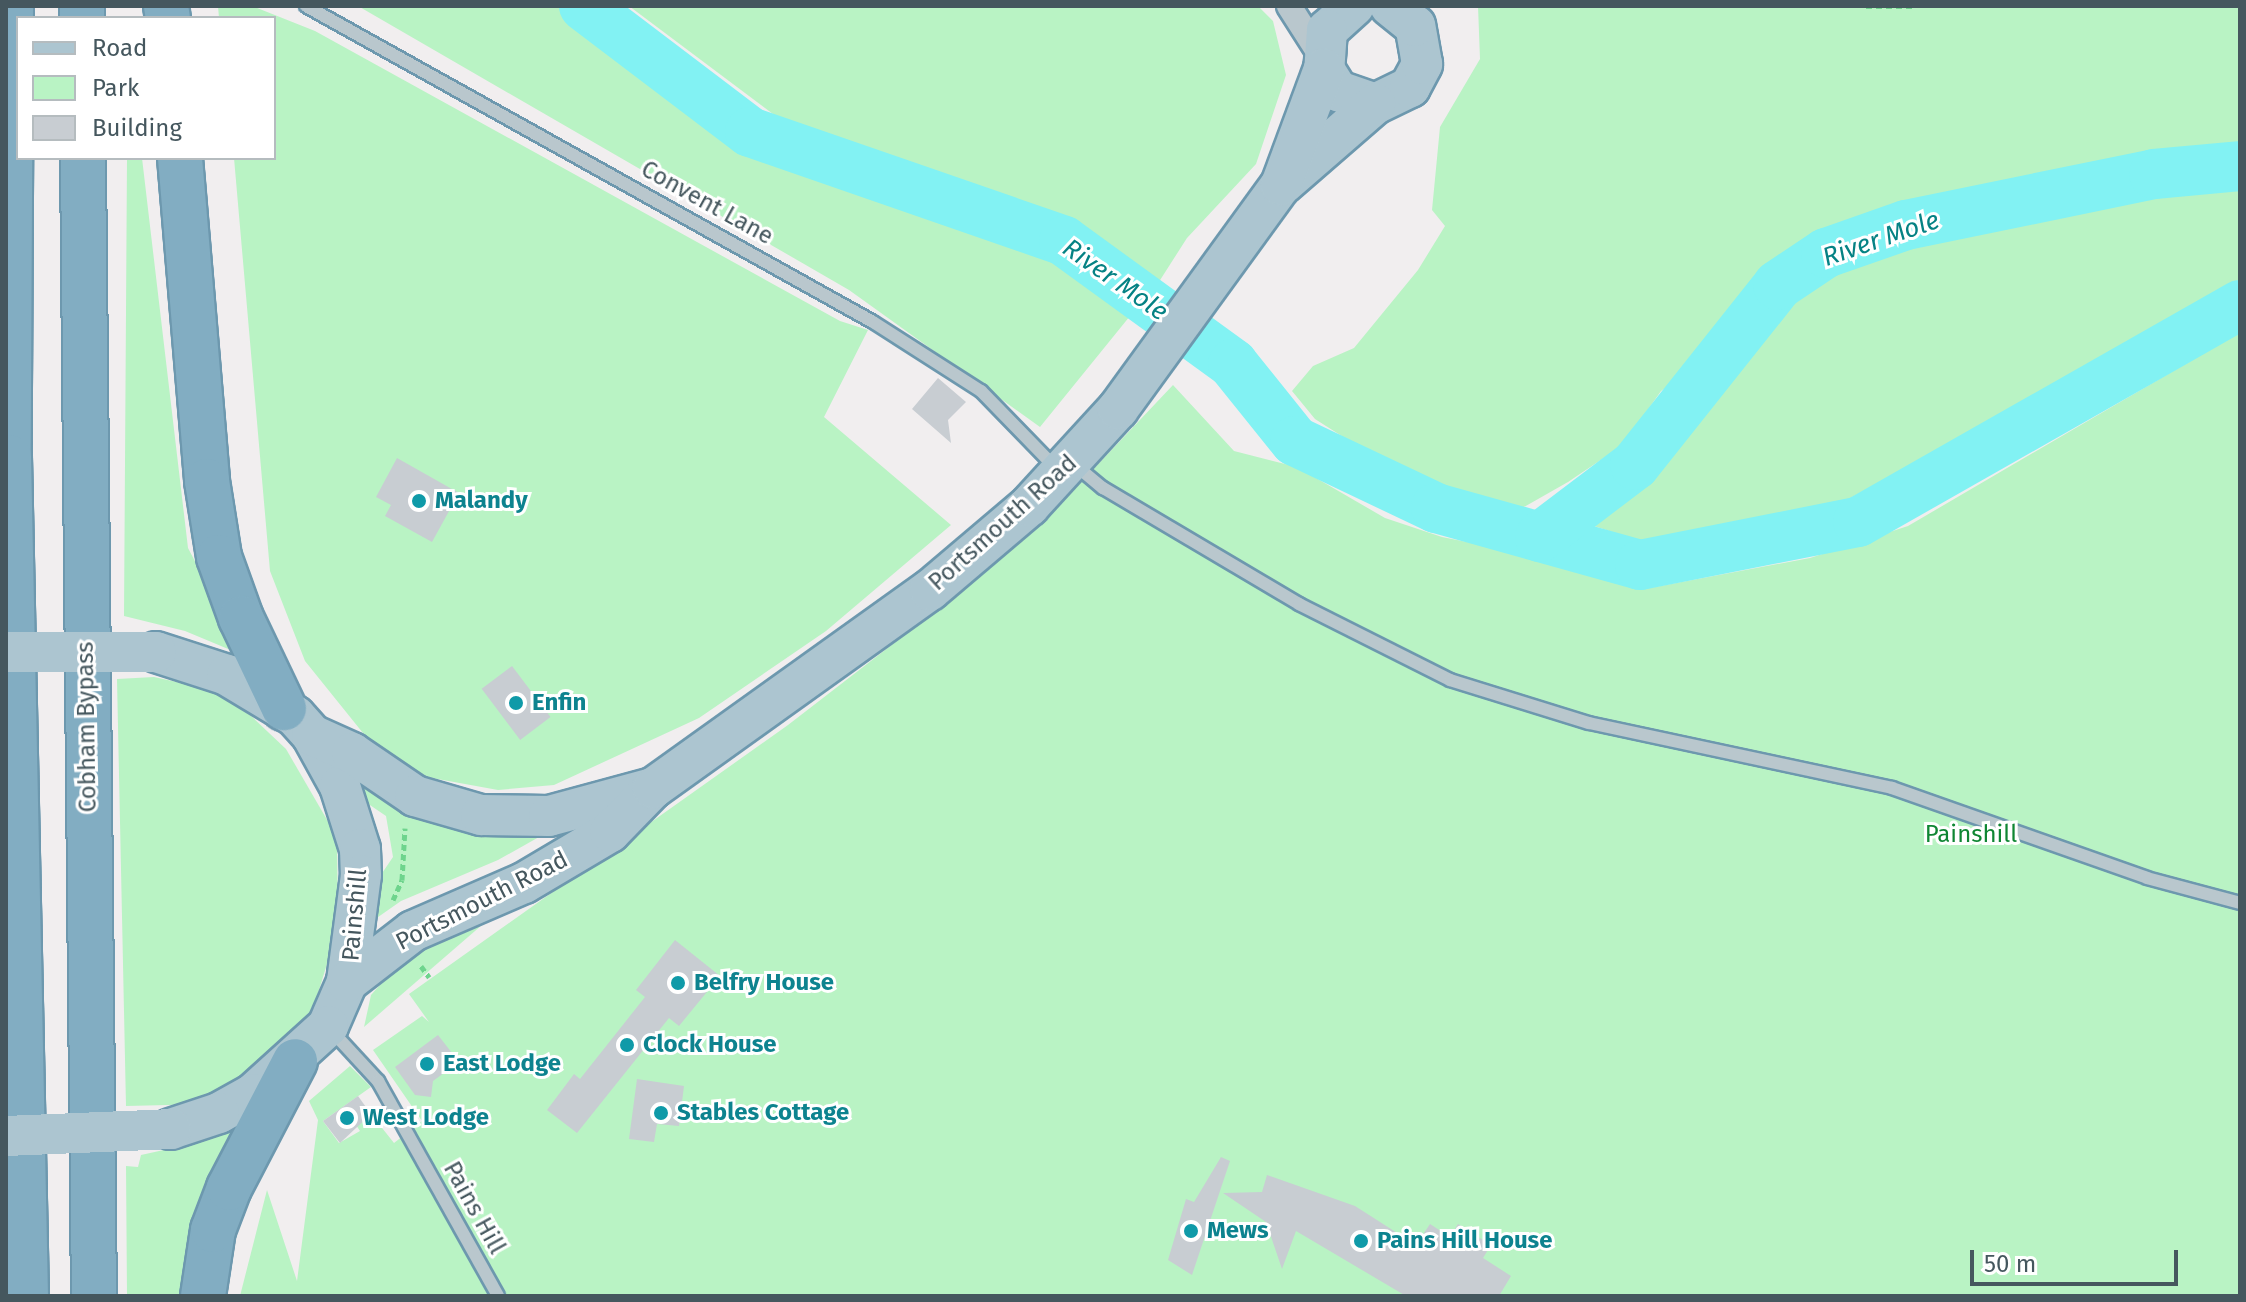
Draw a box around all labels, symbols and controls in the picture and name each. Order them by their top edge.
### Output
legend [16,16,276,160]
text: Road [92,34,147,62]
text: Park [92,74,139,102]
text: Building [92,114,182,142]
street label: Convent Lane [636,155,778,251]
water label: River Mole [1819,204,1943,274]
water label: River Mole [1056,232,1174,328]
street label: Portsmouth Road [923,449,1083,597]
place label: Malandy [435,487,528,515]
marker: Malandy [410,492,428,510]
street label: Cobham Bypass [71,641,103,813]
place label: Enfin [532,689,586,717]
marker: Enfin [507,694,525,712]
park label: Painshill [1925,821,2017,849]
street label: Portsmouth Road [391,845,573,957]
street label: Painshill [337,868,373,962]
place label: Belfry House [694,969,834,997]
marker: Belfry House [669,974,687,992]
place label: Clock House [643,1031,777,1059]
marker: Clock House [618,1036,636,1054]
place label: East Lodge [443,1050,561,1078]
marker: East Lodge [418,1055,436,1073]
place label: Stables Cottage [677,1099,849,1127]
place label: West Lodge [363,1104,489,1132]
marker: Stables Cottage [652,1104,670,1122]
marker: West Lodge [338,1109,356,1127]
street label: Pains Hill [437,1157,511,1259]
place label: Mews [1207,1217,1269,1245]
marker: Mews [1182,1222,1200,1240]
place label: Pains Hill House [1377,1227,1552,1255]
marker: Pains Hill House [1352,1232,1370,1250]
scale bar [1974,1234,2182,1284]
text: 50 m [1984,1250,2036,1278]

